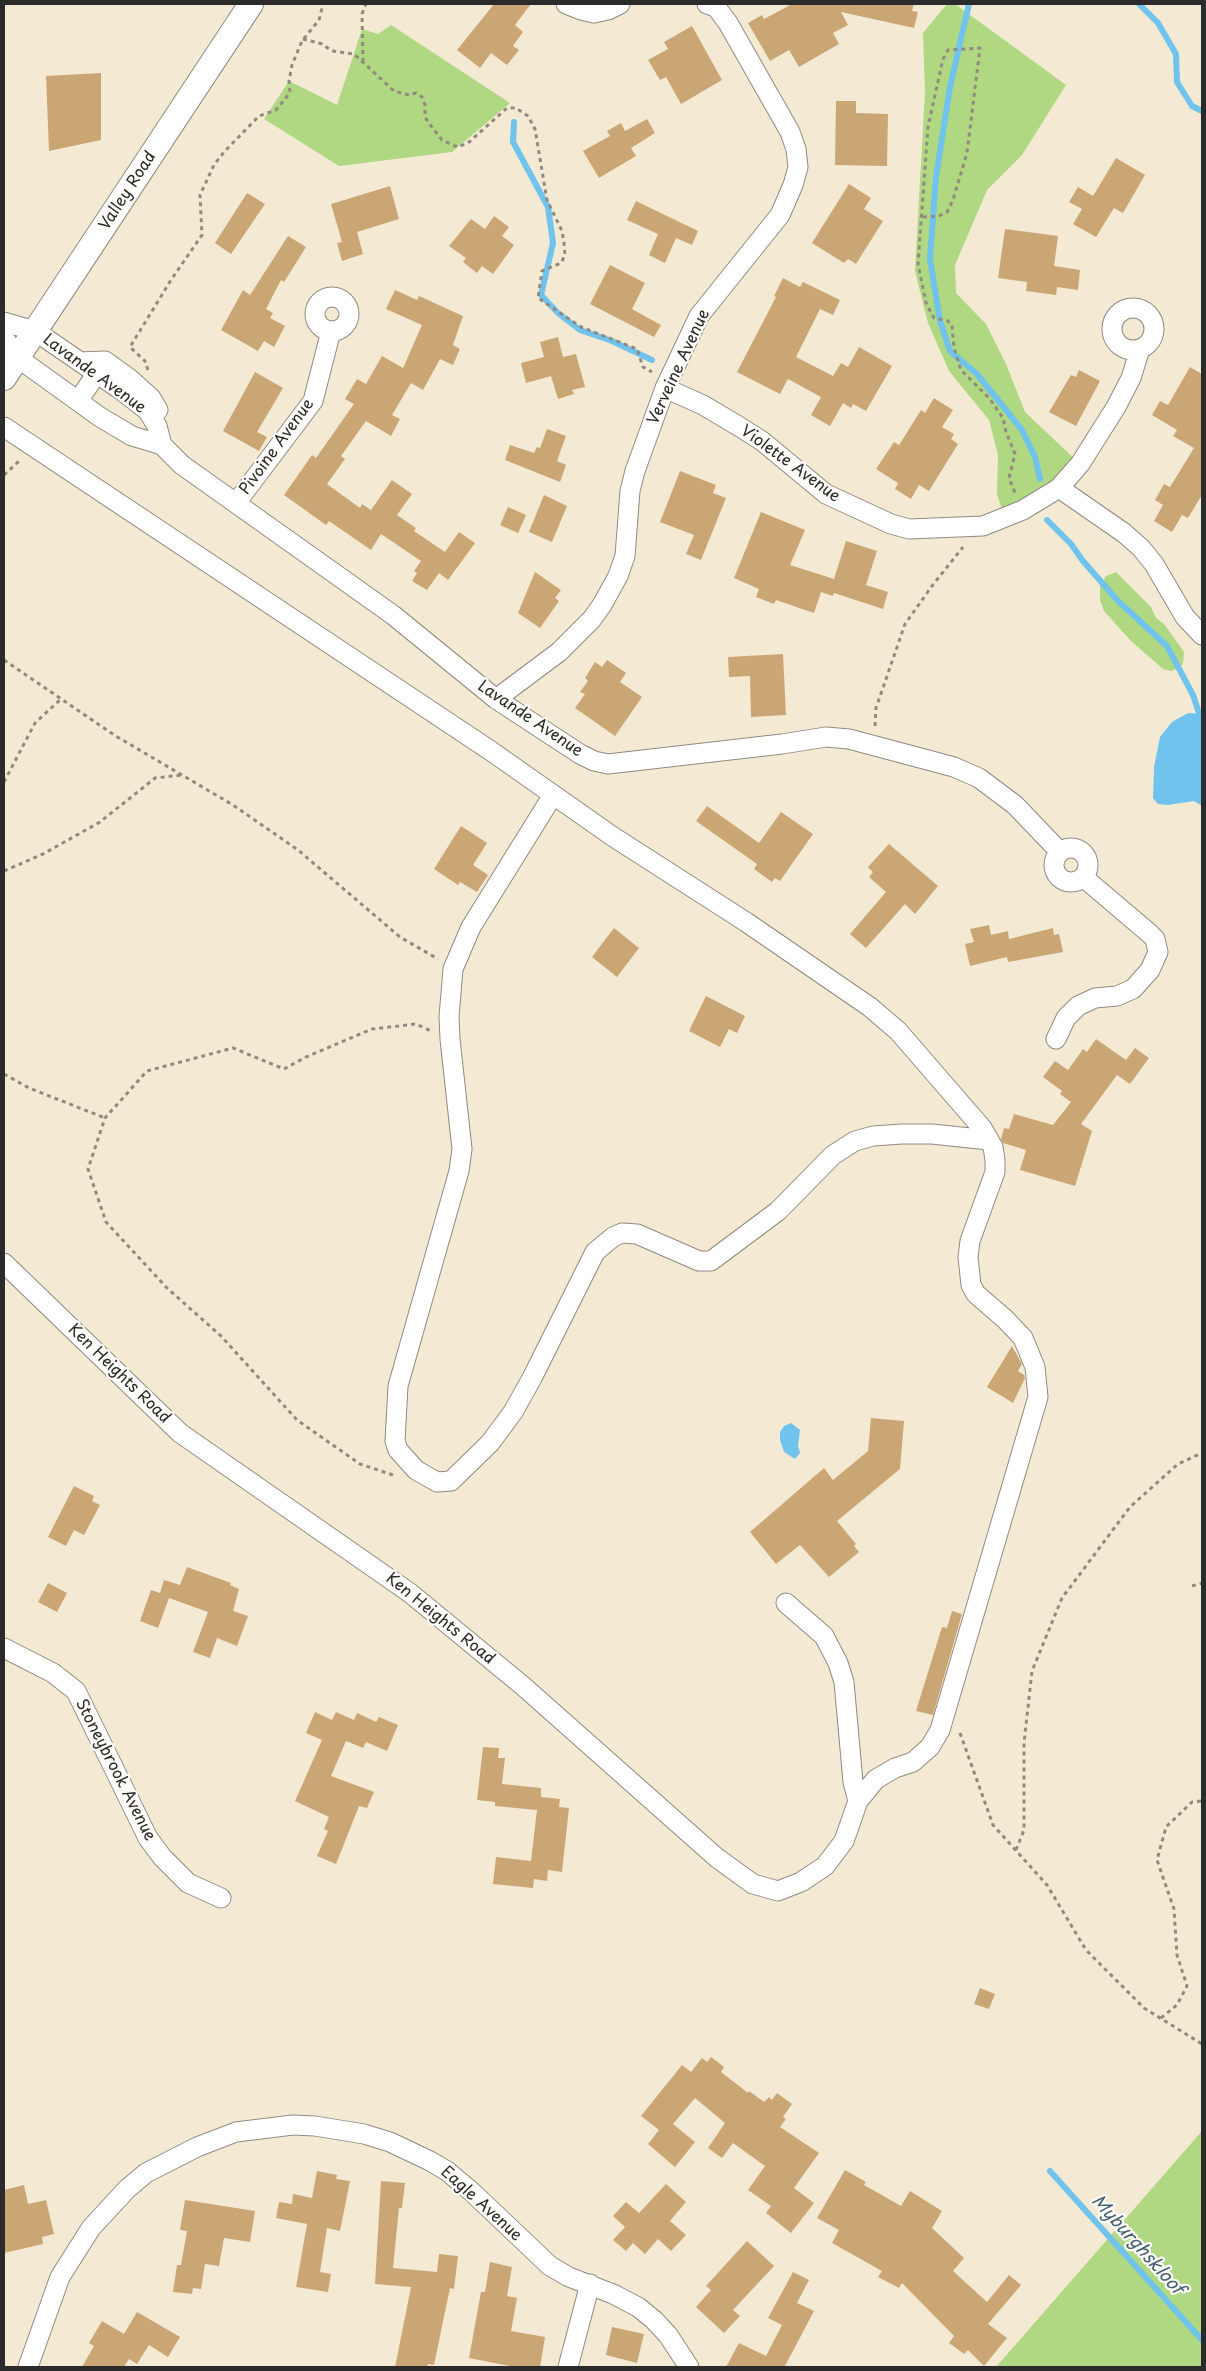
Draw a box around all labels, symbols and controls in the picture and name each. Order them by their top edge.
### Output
street label: Valley Road [96,148,160,234]
street label: Verveine Avenue [644,306,714,428]
street label: Lavande Avenue [39,330,149,418]
street label: Pivoine Avenue [236,395,318,499]
street label: Violette Avenue [736,421,844,507]
street label: Lavande Avenue [474,677,586,761]
street label: Ken Heights Road [64,1320,174,1428]
street label: Ken Heights Road [382,1569,498,1669]
street label: Stoneybrook Avenue [71,1696,159,1844]
street label: Eagle Avenue [437,2163,525,2245]
water label: Myburghskloof [1086,2191,1188,2299]

